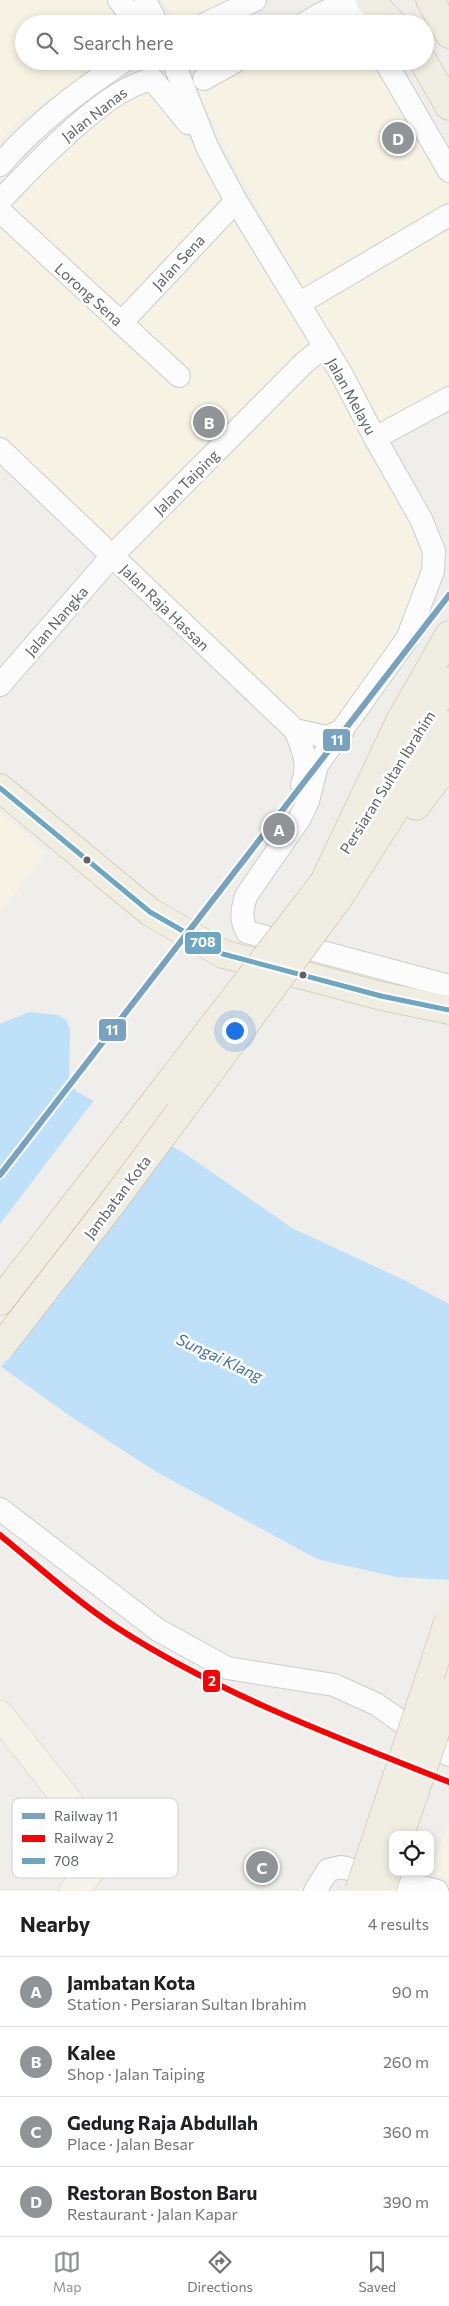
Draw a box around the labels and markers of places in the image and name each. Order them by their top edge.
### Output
pin: D [382,119,414,157]
pin: B [193,403,225,441]
pin: A [263,810,295,848]
unlabelled marker [82,855,92,865]
unlabelled marker [298,970,308,980]
pin: C [246,1848,278,1886]

